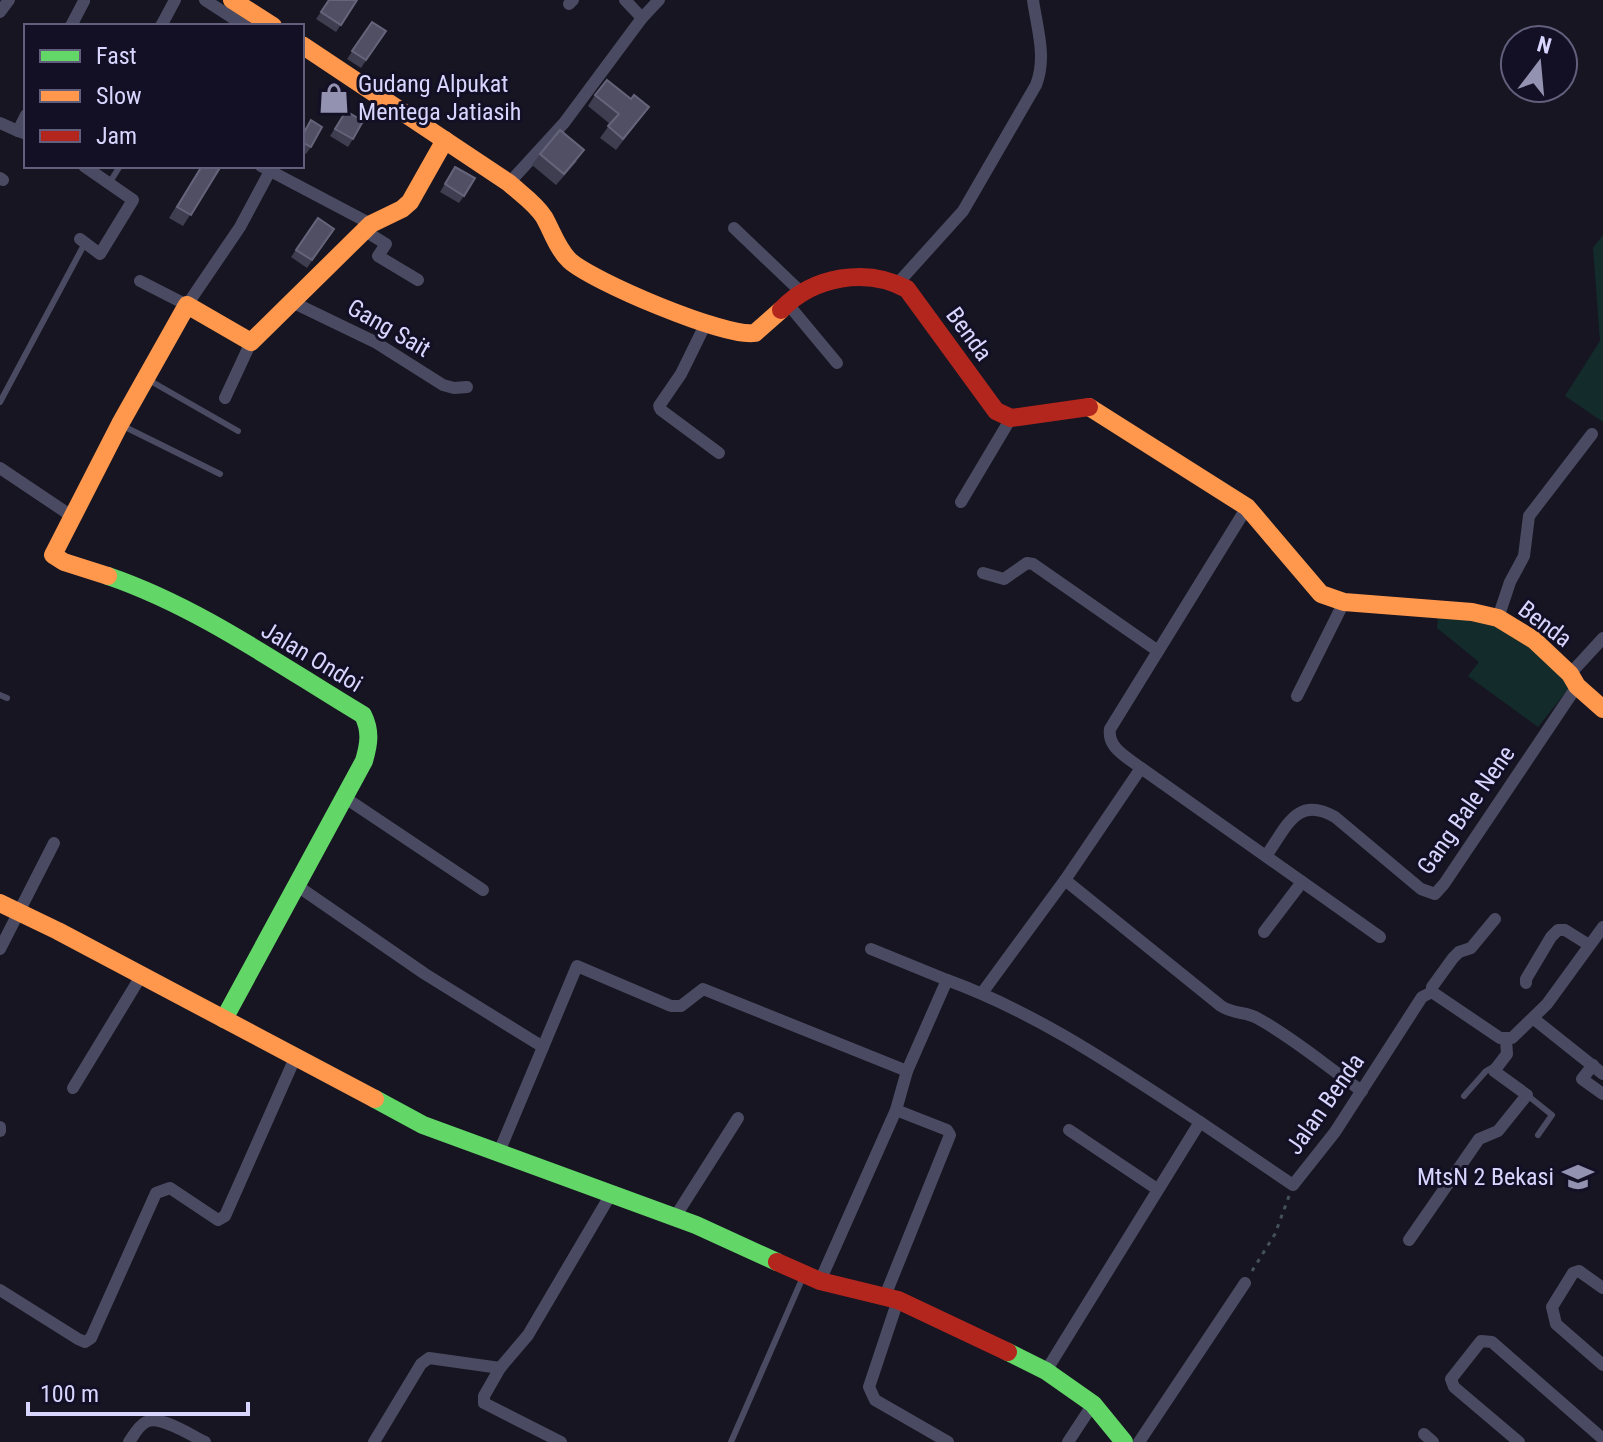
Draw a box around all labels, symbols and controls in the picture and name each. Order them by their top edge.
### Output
legend [24,24,304,168]
north arrow [1499,24,1579,104]
text: N [1534,31,1554,59]
text: Fast [96,42,137,70]
place label: Gudang Alpukat Mentega Jatiasih [358,70,521,126]
shop icon: Gudang Alpukat Mentega Jatiasih [317,81,351,115]
text: Slow [96,82,142,110]
text: Jam [96,122,137,150]
street label: Gang Sait [343,293,435,363]
street label: Benda [940,302,998,366]
street label: Benda [1513,595,1577,653]
street label: Jalan Ondoi [256,616,368,698]
street label: Gang Bale Nene [1411,740,1521,880]
street label: Jalan Benda [1280,1048,1370,1160]
school or university icon: MtsN 2 Bekasi [1561,1160,1595,1194]
place label: MtsN 2 Bekasi [1417,1163,1554,1191]
scale bar [28,1366,248,1416]
text: 100 m [40,1380,99,1408]

